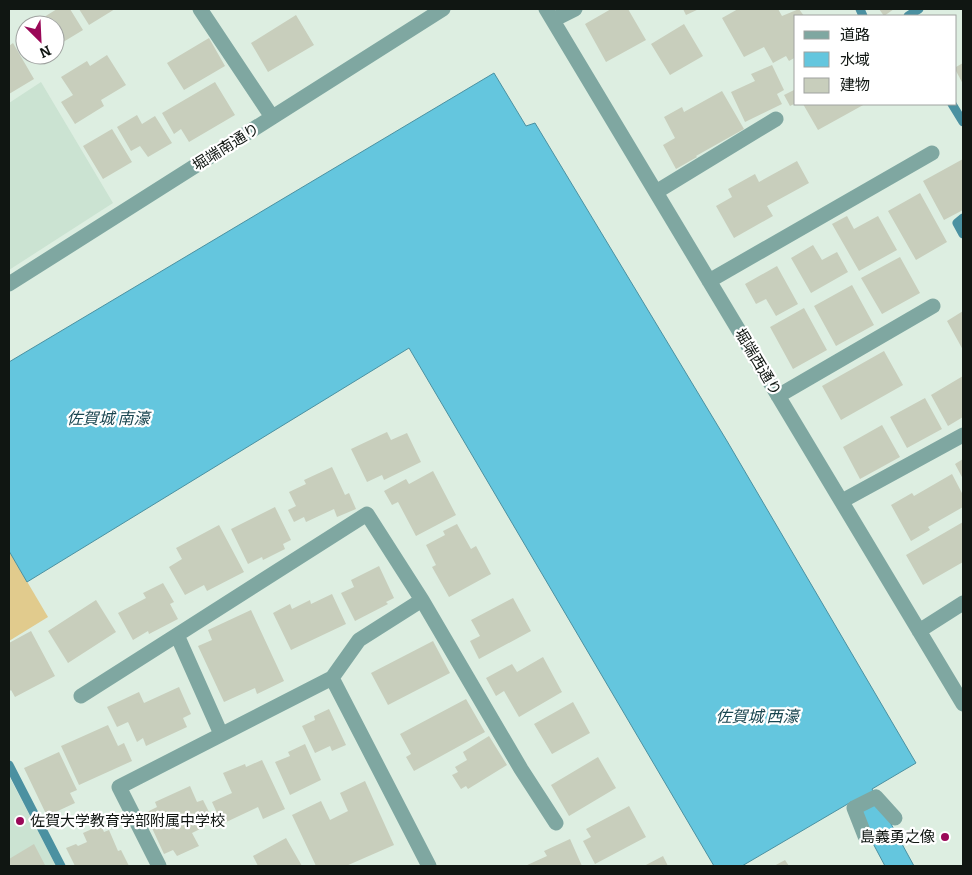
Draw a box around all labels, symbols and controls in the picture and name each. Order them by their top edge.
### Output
north arrow [15,15,65,65]
legend [794,15,957,105]
text: 道路 [840,26,870,44]
text: N [37,41,53,61]
text: 水域 [840,51,870,69]
text: 建物 [840,76,870,94]
street label: 堀端南通り [189,119,263,175]
street label: 堀端西通り [731,325,785,399]
water label: 佐賀城 南濠 [66,409,153,428]
water label: 佐賀城 西濠 [715,707,802,726]
place label: 佐賀大学教育学部附属中学校 [30,812,225,830]
marker: 佐賀大学教育学部附属中学校 [14,815,26,827]
place label: 島義勇之像 [860,828,935,846]
marker: 島義勇之像 [939,831,951,843]

